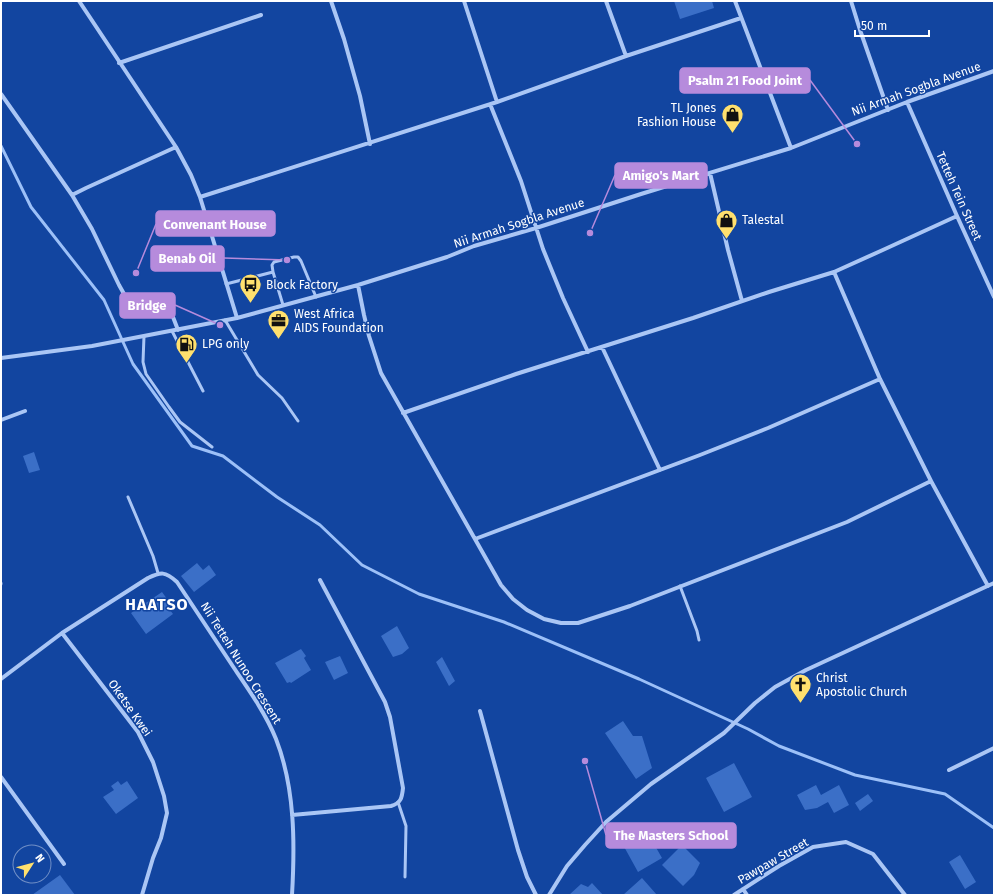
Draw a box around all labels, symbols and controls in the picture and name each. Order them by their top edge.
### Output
scale bar [855,12,929,38]
text: 50 m [861,19,887,33]
street label: Nii Armah Sogbla Avenue [849,59,983,119]
callout: Psalm 21 Food Joint [680,68,810,93]
text: Psalm 21 Food Joint [688,73,803,88]
place label: TL Jones Fashion House [637,101,716,129]
shop icon: TL Jones Fashion House [719,102,745,135]
street label: Tetteh Tein Street [933,150,985,243]
callout: Amigo's Mart [615,163,707,188]
text: Amigo's Mart [622,168,700,183]
street label: Nii Armah Sogbla Avenue [452,195,586,251]
shop icon: Talestal [713,207,739,240]
callout: Convenant House [156,211,275,236]
place label: Talestal [742,213,784,227]
text: Convenant House [163,217,267,232]
callout: Benab Oil [151,246,224,271]
text: Benab Oil [158,251,216,266]
bus stop icon: Block Factory [238,272,264,305]
place label: Block Factory [266,278,338,292]
callout: Bridge [120,293,175,318]
text: Bridge [128,298,166,313]
place label: West Africa AIDS Foundation [294,307,384,335]
office icon: West Africa AIDS Foundation [265,308,291,341]
fuel station icon: LPG only [173,331,199,364]
place label: LPG only [202,337,249,351]
district label: HAATSO [125,595,189,614]
street label: Nii Tetteh Nunoo Crescent [198,599,285,727]
place label: Christ Apostolic Church [816,671,907,699]
church icon: Christ Apostolic Church [787,672,813,705]
street label: Oketse Kwei [105,677,155,739]
callout: The Masters School [606,823,736,848]
text: The Masters School [614,828,729,843]
street label: Pawpaw Street [735,835,811,887]
north arrow [12,844,52,884]
text: N [32,852,47,865]

